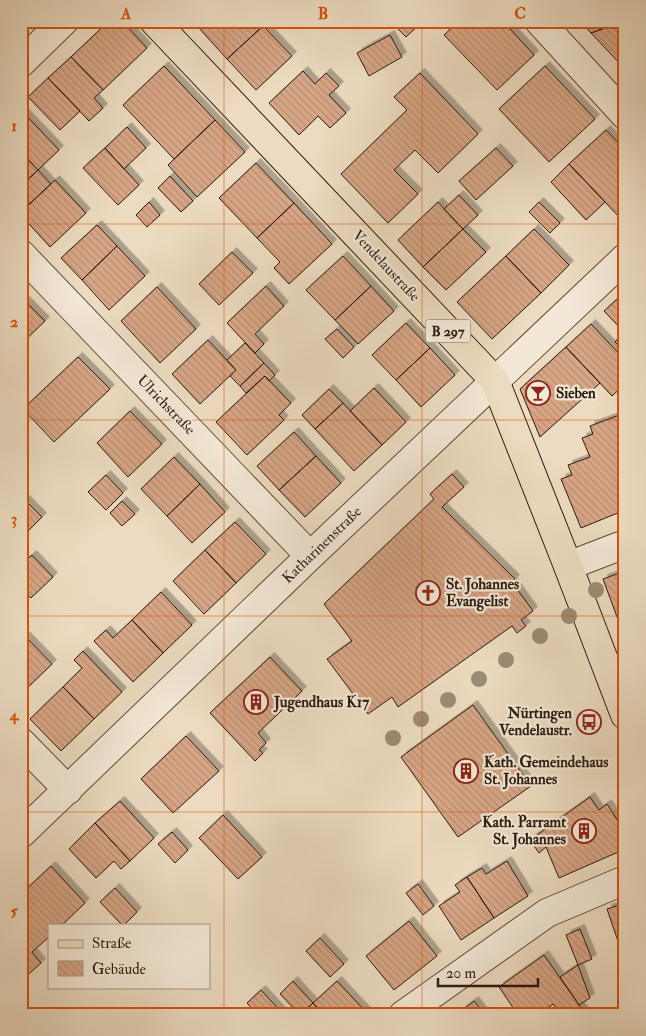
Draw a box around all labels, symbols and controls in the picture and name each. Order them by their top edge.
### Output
text: A [120,4,132,24]
text: B [318,4,328,24]
text: C [514,4,526,24]
text: 1 [11,116,17,136]
street label: Vendelaustraße [348,226,424,306]
text: 2 [10,312,18,332]
road number: B 297 [426,320,470,342]
street label: Ulrichstraße [133,371,199,439]
bar icon: Sieben [525,380,551,406]
place label: Sieben [556,384,596,403]
street label: Katharinenstraße [278,502,366,588]
text: 3 [11,509,17,529]
place label: St. Johannes Evangelist [446,575,519,612]
church icon: St. Johannes Evangelist [415,580,441,606]
building icon: Jugendhaus K17 [243,689,269,715]
place label: Jugendhaus K17 [273,693,369,713]
place label: Nürtingen Vendelaustr. [498,704,572,740]
text: 4 [9,705,20,725]
bus stop icon: Nürtingen Vendelaustr. [576,709,602,735]
place label: Kath. Gemeindehaus St. Johannes [484,753,608,790]
building icon: Kath. Gemeindehaus St. Johannes [453,758,479,784]
place label: Kath. Parramt St. Johannes [482,813,566,850]
building icon: Kath. Parramt St. Johannes [571,818,597,844]
text: 5 [10,901,18,921]
legend [48,924,210,988]
text: Straße [92,934,131,953]
scale bar [438,956,538,988]
text: Gebäude [92,960,146,979]
text: 20 m [446,964,476,983]

